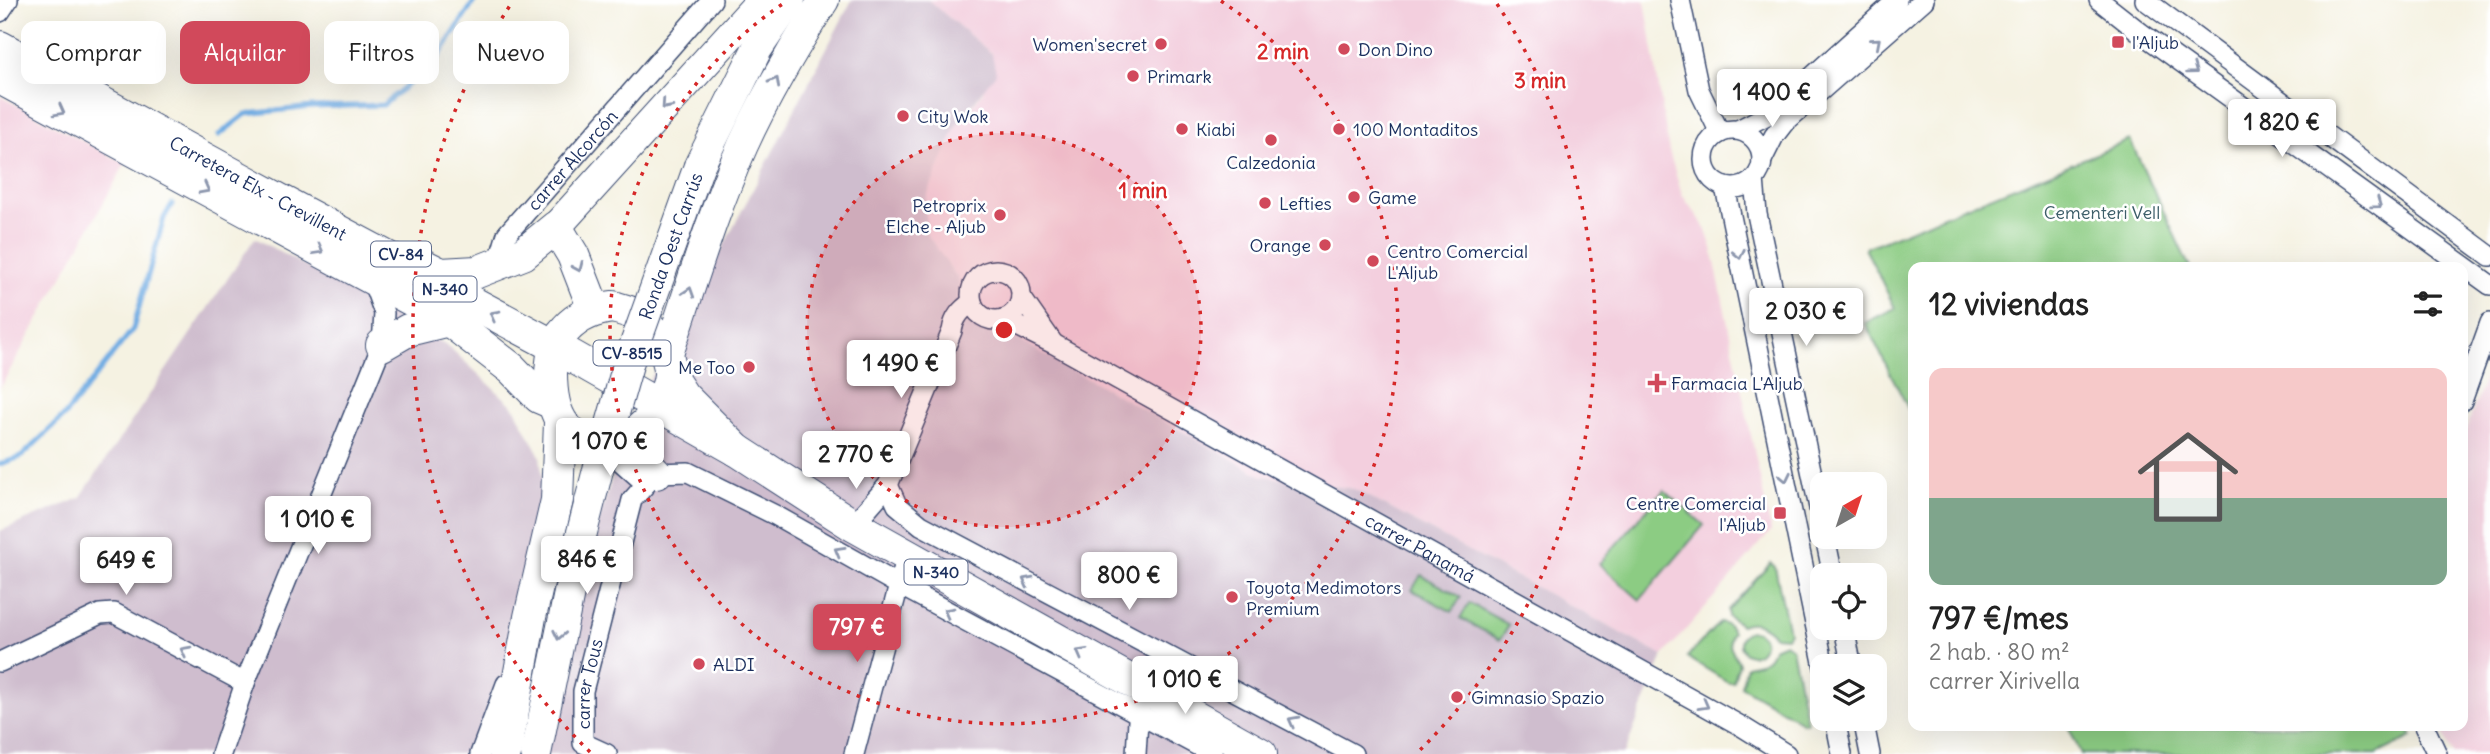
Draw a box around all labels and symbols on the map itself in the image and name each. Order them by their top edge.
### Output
place label: l'Aljub [2132,31,2179,54]
place label: Women'secret [1032,33,1147,56]
marker: l'Aljub [2110,34,2126,50]
marker: Women'secret [1153,36,1169,52]
text: 2 min [1257,38,1309,65]
place label: Don Dino [1358,38,1433,61]
one-way arrow [1868,38,1881,50]
marker: Don Dino [1336,41,1352,57]
one-way arrow [2185,62,2198,75]
place label: Primark [1147,65,1212,88]
text: 3 min [1514,67,1566,94]
marker: Primark [1125,68,1141,84]
pin: 1 400 € [1707,69,1837,129]
one-way arrow [767,77,780,89]
one-way arrow [662,97,675,110]
pin: 1 820 € [2217,100,2347,159]
one-way arrow [53,102,65,116]
street label: carrer Alcorcón [522,105,622,215]
place label: City Wok [917,105,988,128]
marker: City Wok [895,108,911,124]
place label: Kiabi [1196,118,1235,141]
place label: 100 Montaditos [1353,118,1478,141]
marker: Kiabi [1174,121,1190,137]
marker: 100 Montaditos [1331,121,1347,137]
street label: Carretera Elx - Crevillent [166,130,351,245]
marker: Calzedonia [1263,132,1279,148]
place label: Calzedonia [1226,151,1316,174]
street label: Ronda Oest Carrús [633,169,707,323]
text: 1 min [1119,177,1167,204]
one-way arrow [198,181,210,194]
place label: Game [1368,186,1417,209]
marker: Game [1346,189,1362,205]
place label: Lefties [1279,192,1332,215]
place label: Petroprix Elche - Aljub [886,194,986,238]
marker: Lefties [1257,195,1273,211]
one-way arrow [2369,195,2382,208]
park label: Cementeri Vell [2044,201,2160,224]
marker: Petroprix Elche - Aljub [992,207,1008,223]
place label: Orange [1249,234,1311,257]
marker: Orange [1317,237,1333,253]
place label: Centro Comercial L'Aljub [1387,240,1528,284]
one-way arrow [311,242,324,256]
road number: CV-84 [371,242,431,266]
one-way arrow [1731,248,1746,260]
marker: Centro Comercial L'Aljub [1365,253,1381,269]
one-way arrow [570,259,584,272]
road number: N-340 [414,276,476,302]
one-way arrow [681,287,695,299]
pin: 2 030 € [1741,288,1871,348]
one-way arrow [489,310,501,323]
centre of rings [992,318,1016,342]
road number: CV-8515 [594,340,670,366]
pin: 1 490 € [836,340,966,400]
place label: Me Too [678,356,735,379]
marker: Me Too [741,359,757,375]
place label: Farmacia L'Aljub [1671,372,1803,395]
marker: Farmacia L'Aljub [1649,375,1665,391]
pin: 1 070 € [545,419,675,478]
pin: 2 770 € [791,432,921,491]
one-way arrow [1777,471,1792,483]
north arrow [1810,472,1886,550]
place label: Centre Comercial l'Aljub [1626,492,1766,536]
pin: 1 010 € [253,496,383,556]
marker: Centre Comercial l'Aljub [1772,505,1788,521]
street label: carrer Panamá [1361,508,1479,587]
pin: 846 € [538,536,636,596]
pin: 649 € [77,538,175,597]
one-way arrow [834,546,847,559]
pin: 800 € [1080,552,1178,612]
road number: N-340 [904,559,968,584]
one-way arrow [1021,576,1034,589]
place label: Toyota Medimotors Premium [1246,576,1401,620]
marker: Toyota Medimotors Premium [1224,589,1240,605]
pin: 797 € [808,604,906,664]
one-way arrow [943,606,956,620]
one-way arrow [553,629,568,641]
street label: carrer Tous [572,636,607,729]
one-way arrow [180,646,193,659]
one-way arrow [1076,648,1088,661]
place label: ALDI [713,653,755,676]
marker: ALDI [691,656,707,672]
pin: 1 010 € [1120,656,1250,716]
place label: Gimnasio Spazio [1471,686,1604,709]
marker: Gimnasio Spazio [1449,689,1465,705]
one-way arrow [1696,697,1709,710]
one-way arrow [1288,716,1300,730]

